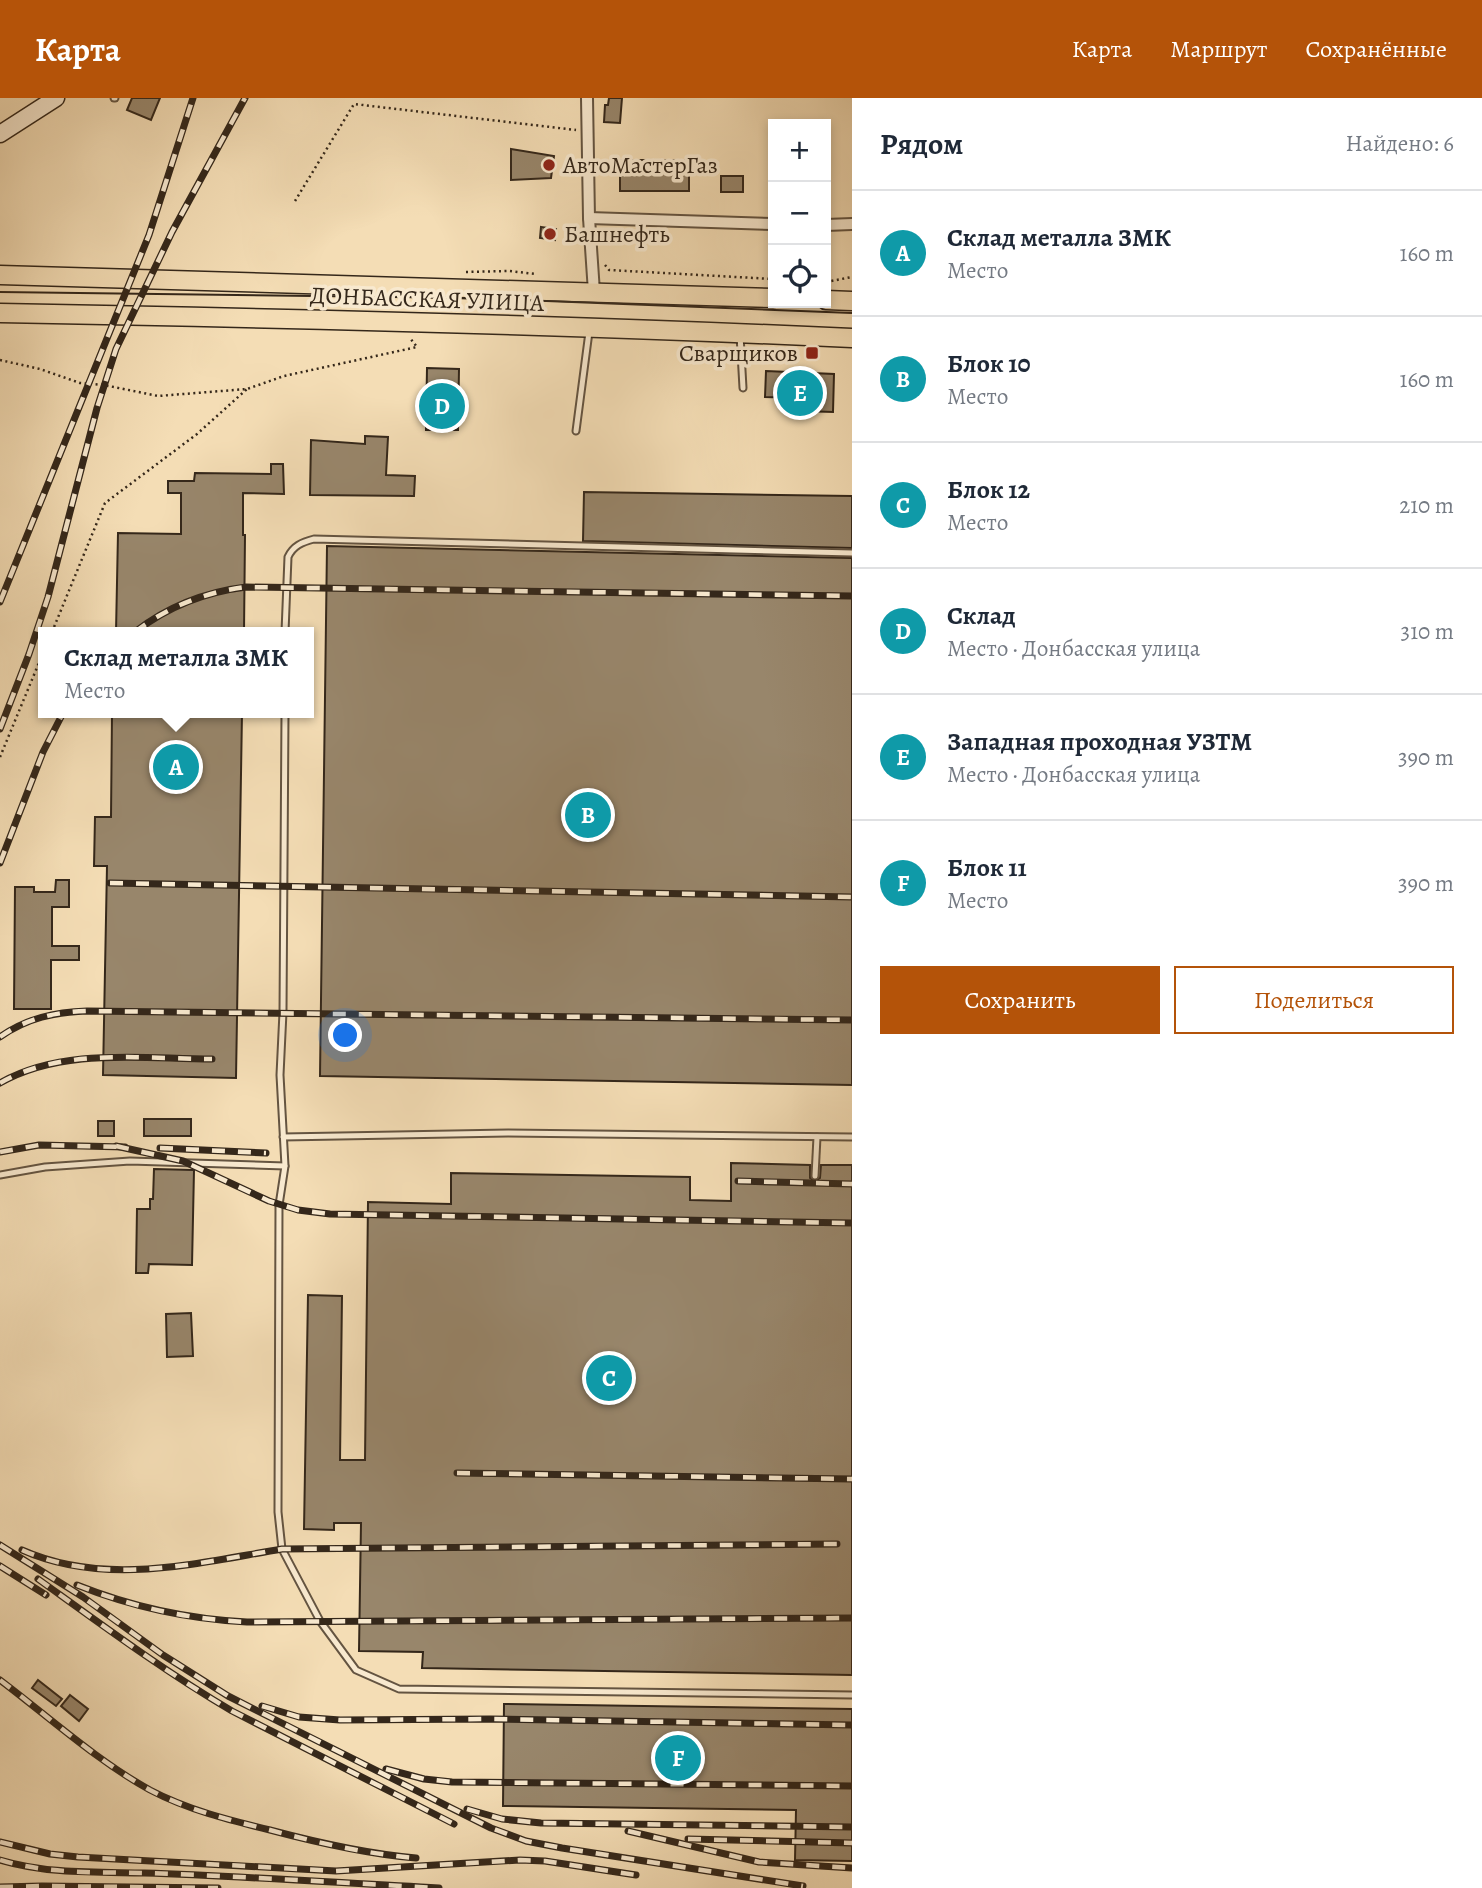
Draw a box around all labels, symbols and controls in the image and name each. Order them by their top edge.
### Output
text: Карта [35,27,121,72]
text: Карта [1072,33,1132,65]
text: Маршрут [1170,33,1268,65]
text: Сохранённые [1306,33,1447,65]
map controls [768,119,831,308]
button: + [768,119,831,182]
text: Рядом [880,124,963,164]
text: Найдено: 6 [1346,128,1454,159]
place label: АвтоМастерГаз [562,149,718,181]
marker: АвтоМастерГаз [541,157,557,173]
button: − [768,182,831,245]
place label: Башнефть [564,218,670,250]
text: Склад металла ЗМК [947,220,1171,255]
marker: Башнефть [542,226,558,242]
text: A [896,238,910,269]
text: 160 m [1400,238,1454,269]
button: locate [768,245,831,308]
text: Место [947,255,1008,286]
street label: ДОНБАССКАЯ УЛИЦА [310,279,545,319]
place label: Сварщиков [679,337,798,369]
marker: Сварщиков [804,345,820,361]
text: Блок 10 [947,346,1031,381]
text: B [896,364,910,395]
text: 160 m [1400,364,1454,395]
pin: E [777,367,823,419]
pin: D [419,380,465,432]
text: Место [947,381,1008,412]
text: Блок 12 [947,472,1030,507]
text: C [896,490,910,521]
text: 210 m [1399,490,1454,521]
text: Место [947,507,1008,538]
text: Склад [947,598,1016,633]
text: D [895,616,911,647]
text: 310 m [1401,616,1454,647]
popup [38,627,314,718]
text: Место · Донбасская улица [947,633,1200,664]
text: Склад металла ЗМК [64,640,288,675]
text: Место [64,675,125,706]
text: Западная проходная УЗТМ [947,724,1252,759]
pin: A [153,741,199,793]
text: E [896,742,910,773]
text: 390 m [1398,742,1454,773]
text: Место · Донбасская улица [947,759,1200,790]
pin: B [565,789,611,841]
text: Блок 11 [947,850,1027,885]
text: F [897,868,909,899]
text: 390 m [1398,868,1454,899]
text: Место [947,885,1008,916]
button: Сохранить [880,966,1160,1034]
button: Поделиться [1174,966,1454,1034]
your location [328,1018,362,1052]
pin: C [586,1352,632,1404]
pin: F [655,1732,701,1784]

